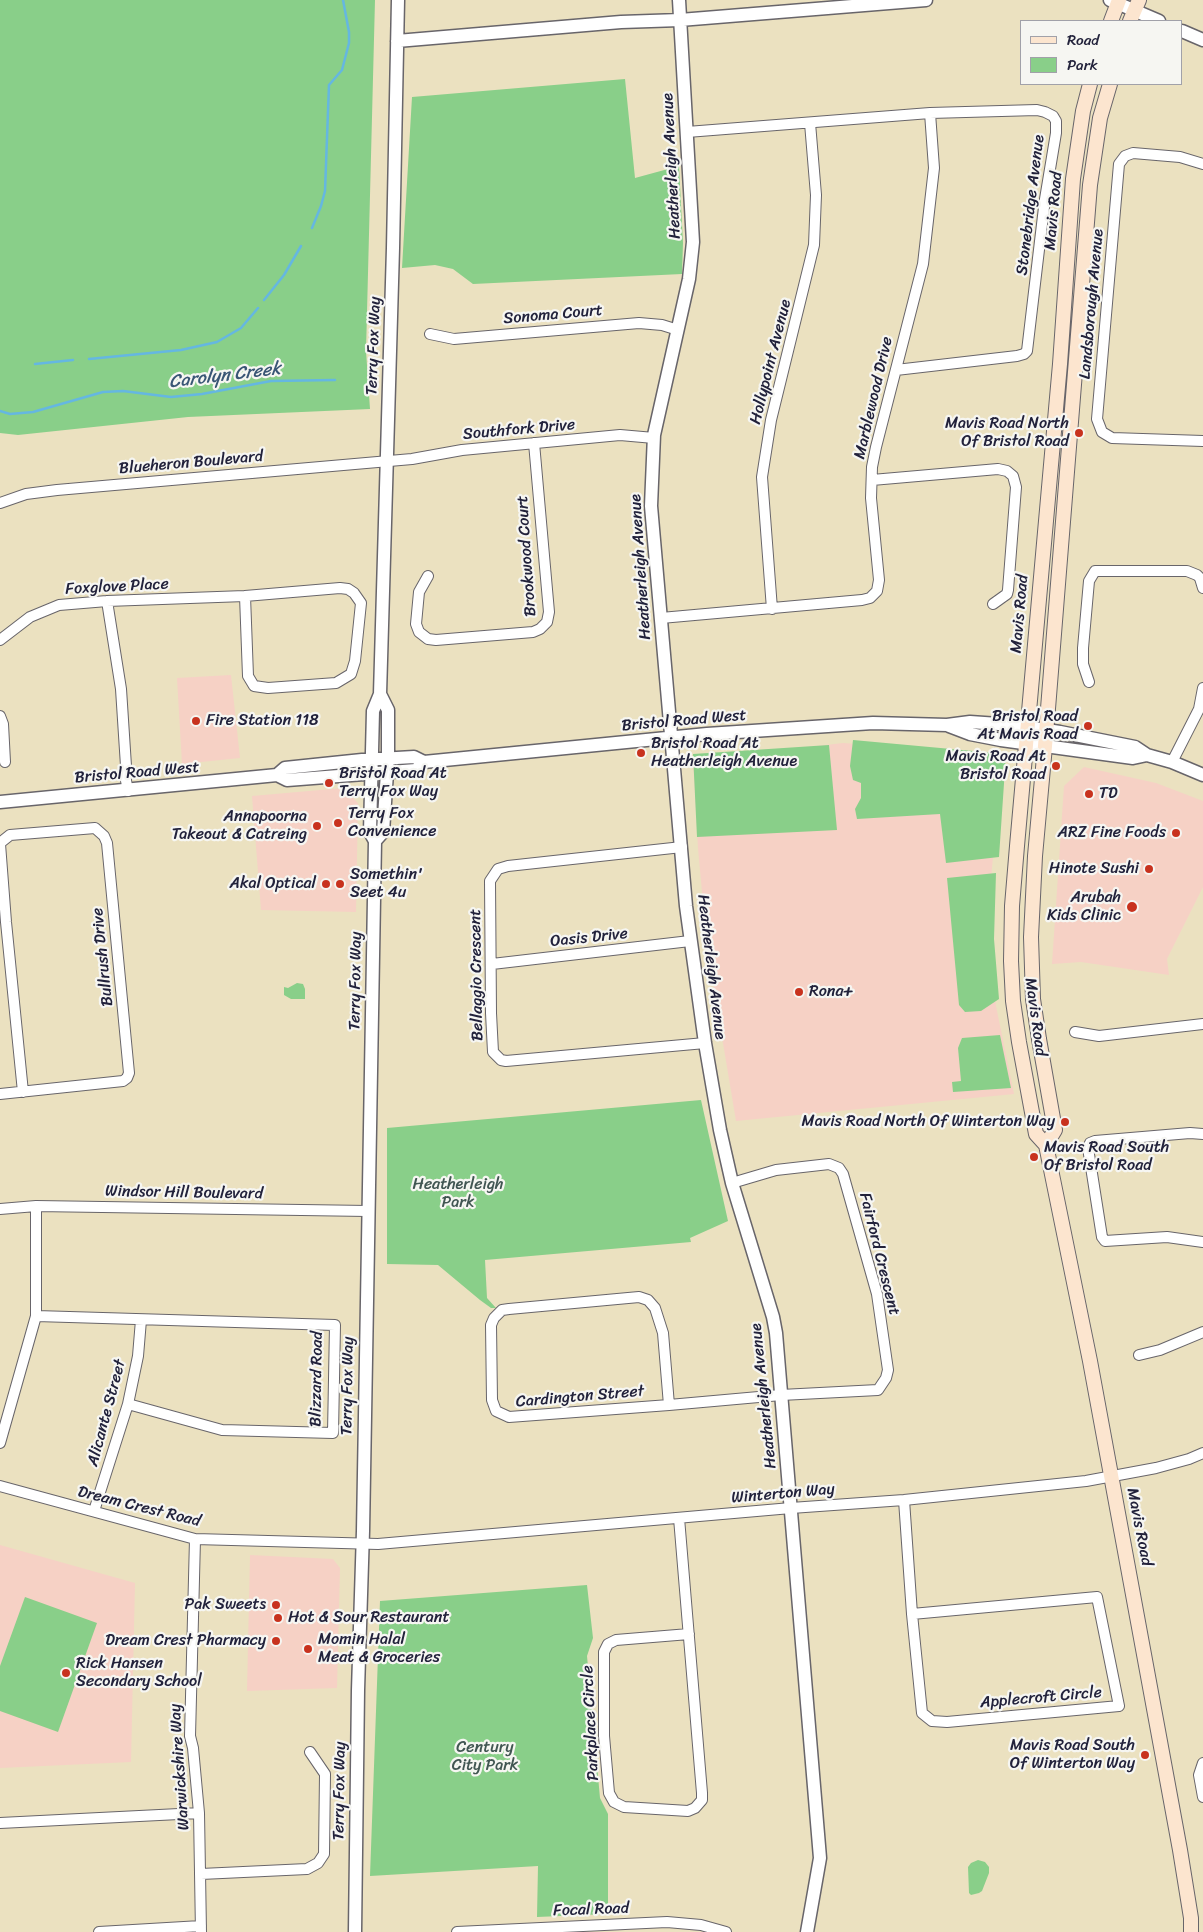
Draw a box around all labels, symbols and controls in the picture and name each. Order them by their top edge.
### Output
legend [1020,20,1183,85]
text: Road [1067,27,1099,53]
text: Park [1067,52,1098,78]
street label: Heatherleigh Avenue [659,93,685,239]
street label: Stonebridge Avenue [1013,134,1049,276]
street label: Mavis Road [1041,171,1067,251]
street label: Landsborough Avenue [1076,228,1108,380]
street label: Terry Fox Way [363,296,385,396]
street label: Hollypoint Avenue [746,298,796,426]
street label: Sonoma Court [503,301,603,329]
street label: Marblewood Drive [851,335,897,461]
water label: Carolyn Creek [168,358,282,394]
place label: Mavis Road North Of Bristol Road [945,414,1069,452]
street label: Southfork Drive [462,416,576,444]
marker: Mavis Road North Of Bristol Road [1073,427,1085,439]
street label: Blueheron Boulevard [118,447,264,479]
street label: Heatherleigh Avenue [626,493,656,641]
street label: Brookwood Court [513,495,541,617]
street label: Mavis Road [1007,574,1033,654]
street label: Foxglove Place [65,575,169,599]
street label: Bristol Road West [621,706,747,736]
place label: Bristol Road At Mavis Road [978,707,1078,745]
place label: Fire Station 118 [206,711,319,731]
marker: Fire Station 118 [190,715,202,727]
marker: Bristol Road At Mavis Road [1082,720,1094,732]
place label: Bristol Road At Heatherleigh Avenue [651,734,797,772]
marker: Bristol Road At Heatherleigh Avenue [635,747,647,759]
place label: Mavis Road At Bristol Road [946,747,1046,785]
street label: Bristol Road West [74,758,200,788]
marker: Mavis Road At Bristol Road [1050,760,1062,772]
place label: Bristol Road At Terry Fox Way [339,764,447,802]
marker: Bristol Road At Terry Fox Way [323,777,335,789]
place label: TD [1099,784,1117,804]
marker: TD [1083,788,1095,800]
place label: Terry Fox Convenience [348,804,437,842]
place label: Annapoorna Takeout & Catreing [172,807,307,845]
marker: Terry Fox Convenience [332,817,344,829]
marker: Annapoorna Takeout & Catreing [311,820,323,832]
place label: ARZ Fine Foods [1057,823,1166,843]
marker: ARZ Fine Foods [1170,827,1182,839]
place label: Hinote Sushi [1049,859,1139,879]
marker: Hinote Sushi [1143,863,1155,875]
place label: Somethin' Seet 4u [350,865,423,903]
place label: Akal Optical [229,874,316,894]
marker: Akal Optical [320,878,332,890]
marker: Somethin' Seet 4u [334,878,346,890]
place label: Arubah Kids Clinic [1047,888,1121,926]
street label: Heatherleigh Avenue [693,893,729,1041]
marker: Arubah Kids Clinic [1125,900,1139,914]
street label: Bullrush Drive [88,907,118,1007]
street label: Bellaggio Crescent [466,909,488,1041]
street label: Oasis Drive [549,924,629,952]
street label: Terry Fox Way [346,931,366,1031]
street label: Mavis Road [1020,977,1050,1057]
place label: Rona+ [809,982,853,1002]
marker: Rona+ [793,986,805,998]
place label: Mavis Road North Of Winterton Way [802,1112,1055,1132]
marker: Mavis Road North Of Winterton Way [1059,1116,1071,1128]
place label: Mavis Road South Of Bristol Road [1044,1138,1169,1176]
marker: Mavis Road South Of Bristol Road [1028,1151,1040,1163]
park label: Heatherleigh Park [413,1175,503,1213]
street label: Windsor Hill Boulevard [105,1182,263,1204]
street label: Fairford Crescent [854,1191,904,1317]
street label: Heatherleigh Avenue [747,1322,781,1470]
street label: Blizzard Road [307,1331,327,1427]
street label: Terry Fox Way [338,1336,358,1436]
street label: Alicante Street [84,1358,130,1468]
street label: Cardington Street [515,1382,645,1412]
street label: Winterton Way [731,1480,835,1508]
street label: Dream Crest Road [76,1482,202,1532]
street label: Mavis Road [1122,1487,1156,1567]
place label: Pak Sweets [184,1595,266,1615]
marker: Pak Sweets [270,1599,282,1611]
place label: Hot & Sour Restaurant [288,1608,449,1628]
marker: Hot & Sour Restaurant [272,1612,284,1624]
place label: Momin Halal Meat & Groceries [318,1630,440,1668]
place label: Dream Crest Pharmacy [105,1631,266,1651]
marker: Dream Crest Pharmacy [270,1635,282,1647]
marker: Momin Halal Meat & Groceries [302,1643,314,1655]
place label: Rick Hansen Secondary School [76,1654,202,1692]
street label: Parkplace Circle [578,1665,604,1781]
marker: Rick Hansen Secondary School [60,1667,72,1679]
street label: Applecroft Circle [979,1683,1103,1713]
street label: Warwickshire Way [166,1703,194,1831]
place label: Mavis Road South Of Winterton Way [1010,1736,1135,1774]
park label: Century City Park [452,1738,518,1776]
street label: Terry Fox Way [330,1741,350,1841]
marker: Mavis Road South Of Winterton Way [1139,1749,1151,1761]
street label: Focal Road [553,1899,629,1921]

